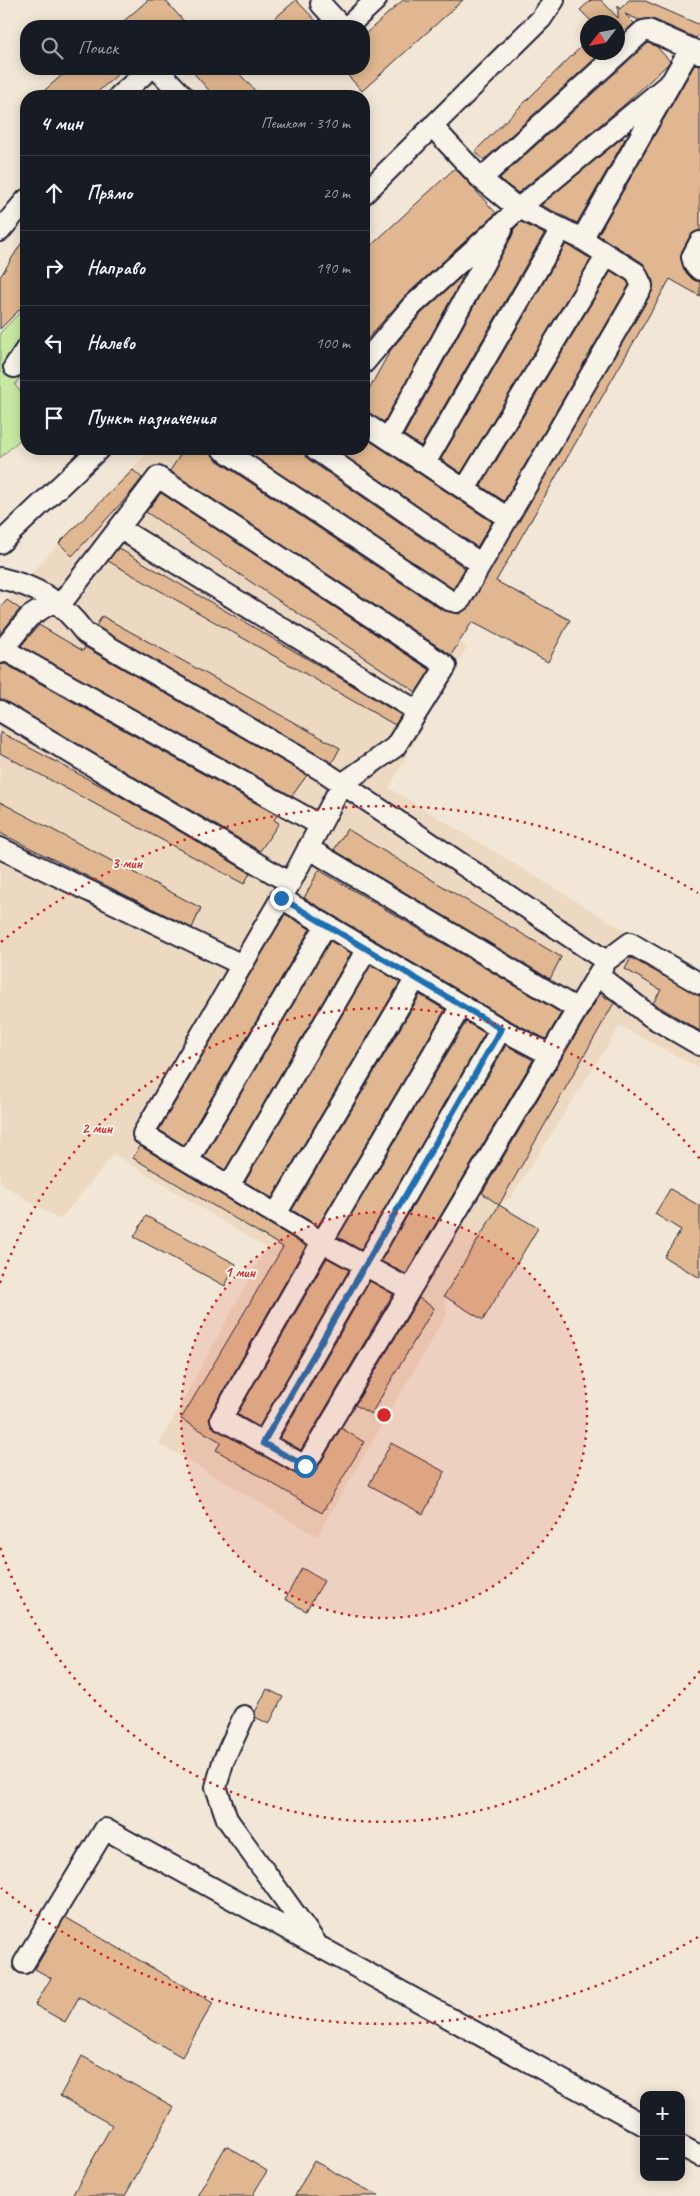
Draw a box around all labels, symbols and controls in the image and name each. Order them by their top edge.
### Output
north arrow [580,15,625,60]
search box [20,20,370,75]
icon: search [38,34,66,62]
text: Поиск [78,36,118,60]
text: 4 мин [40,110,83,136]
text: Пешком · 310 m [261,113,350,133]
icon: ahead [40,179,68,207]
text: Прямо [87,181,132,205]
text: 20 m [323,183,350,203]
icon: right [40,254,68,282]
text: Направо [87,256,145,280]
text: 190 m [316,258,350,278]
icon: left [40,329,68,357]
text: Налево [87,331,135,355]
text: 100 m [316,333,350,353]
icon: arrive [40,404,68,432]
text: Пункт назначения [87,406,216,430]
text: 3 мин [112,854,144,873]
route end [270,887,293,910]
text: 2 мин [82,1119,114,1138]
text: 1 мин [225,1263,257,1282]
centre of rings [375,1406,393,1424]
route start [294,1455,317,1478]
map controls [640,2091,685,2181]
button: + [640,2091,685,2136]
button: − [640,2136,685,2181]

